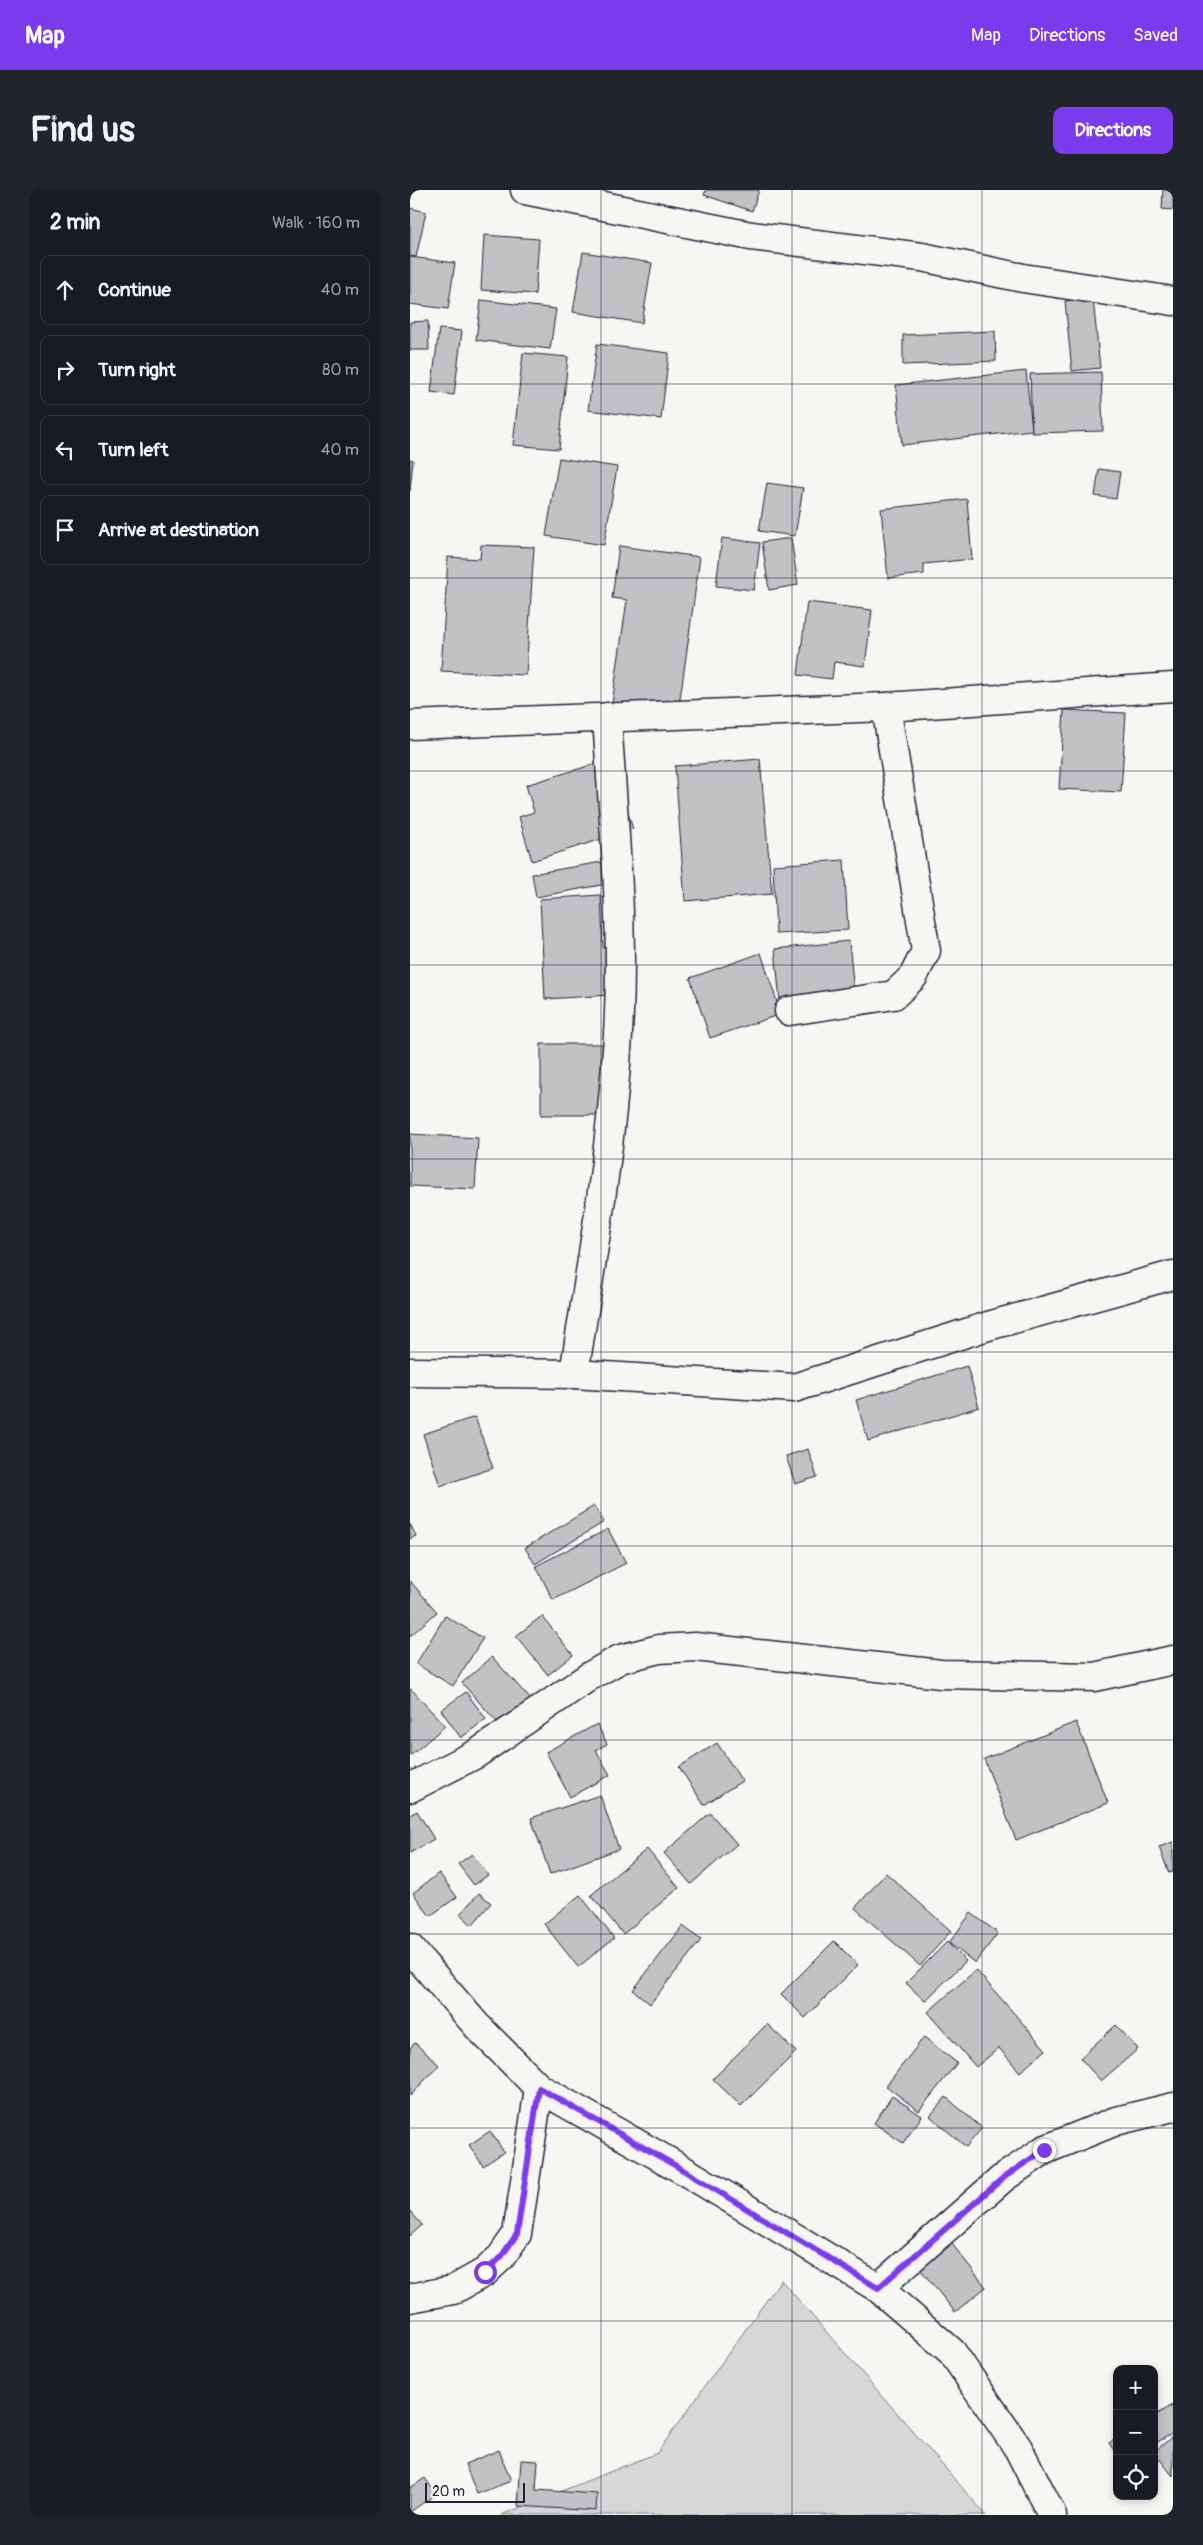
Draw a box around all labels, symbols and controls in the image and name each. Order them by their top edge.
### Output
text: Map [25,21,65,50]
text: Map [971,24,1001,47]
text: Directions [1029,24,1105,47]
text: Saved [1133,24,1178,47]
button: Directions [1053,107,1173,154]
text: Find us [30,108,135,152]
text: 2 min [50,209,100,236]
text: Walk · 160 m [272,213,360,233]
icon: ahead [51,276,79,304]
text: Continue [98,278,171,302]
text: 40 m [321,280,359,300]
icon: right [51,356,79,384]
text: Turn right [98,358,176,382]
text: 80 m [322,360,359,380]
icon: left [51,436,79,464]
text: Turn left [98,438,168,462]
text: 40 m [321,440,359,460]
icon: arrive [51,516,79,544]
text: Arrive at destination [98,518,259,542]
route end [1033,2139,1056,2162]
route start [474,2261,497,2284]
map controls [1113,2365,1158,2500]
button: + [1113,2365,1158,2410]
button: − [1113,2410,1158,2455]
button: locate [1113,2455,1158,2500]
scale bar [425,2480,525,2503]
text: 20 m [432,2483,465,2500]

